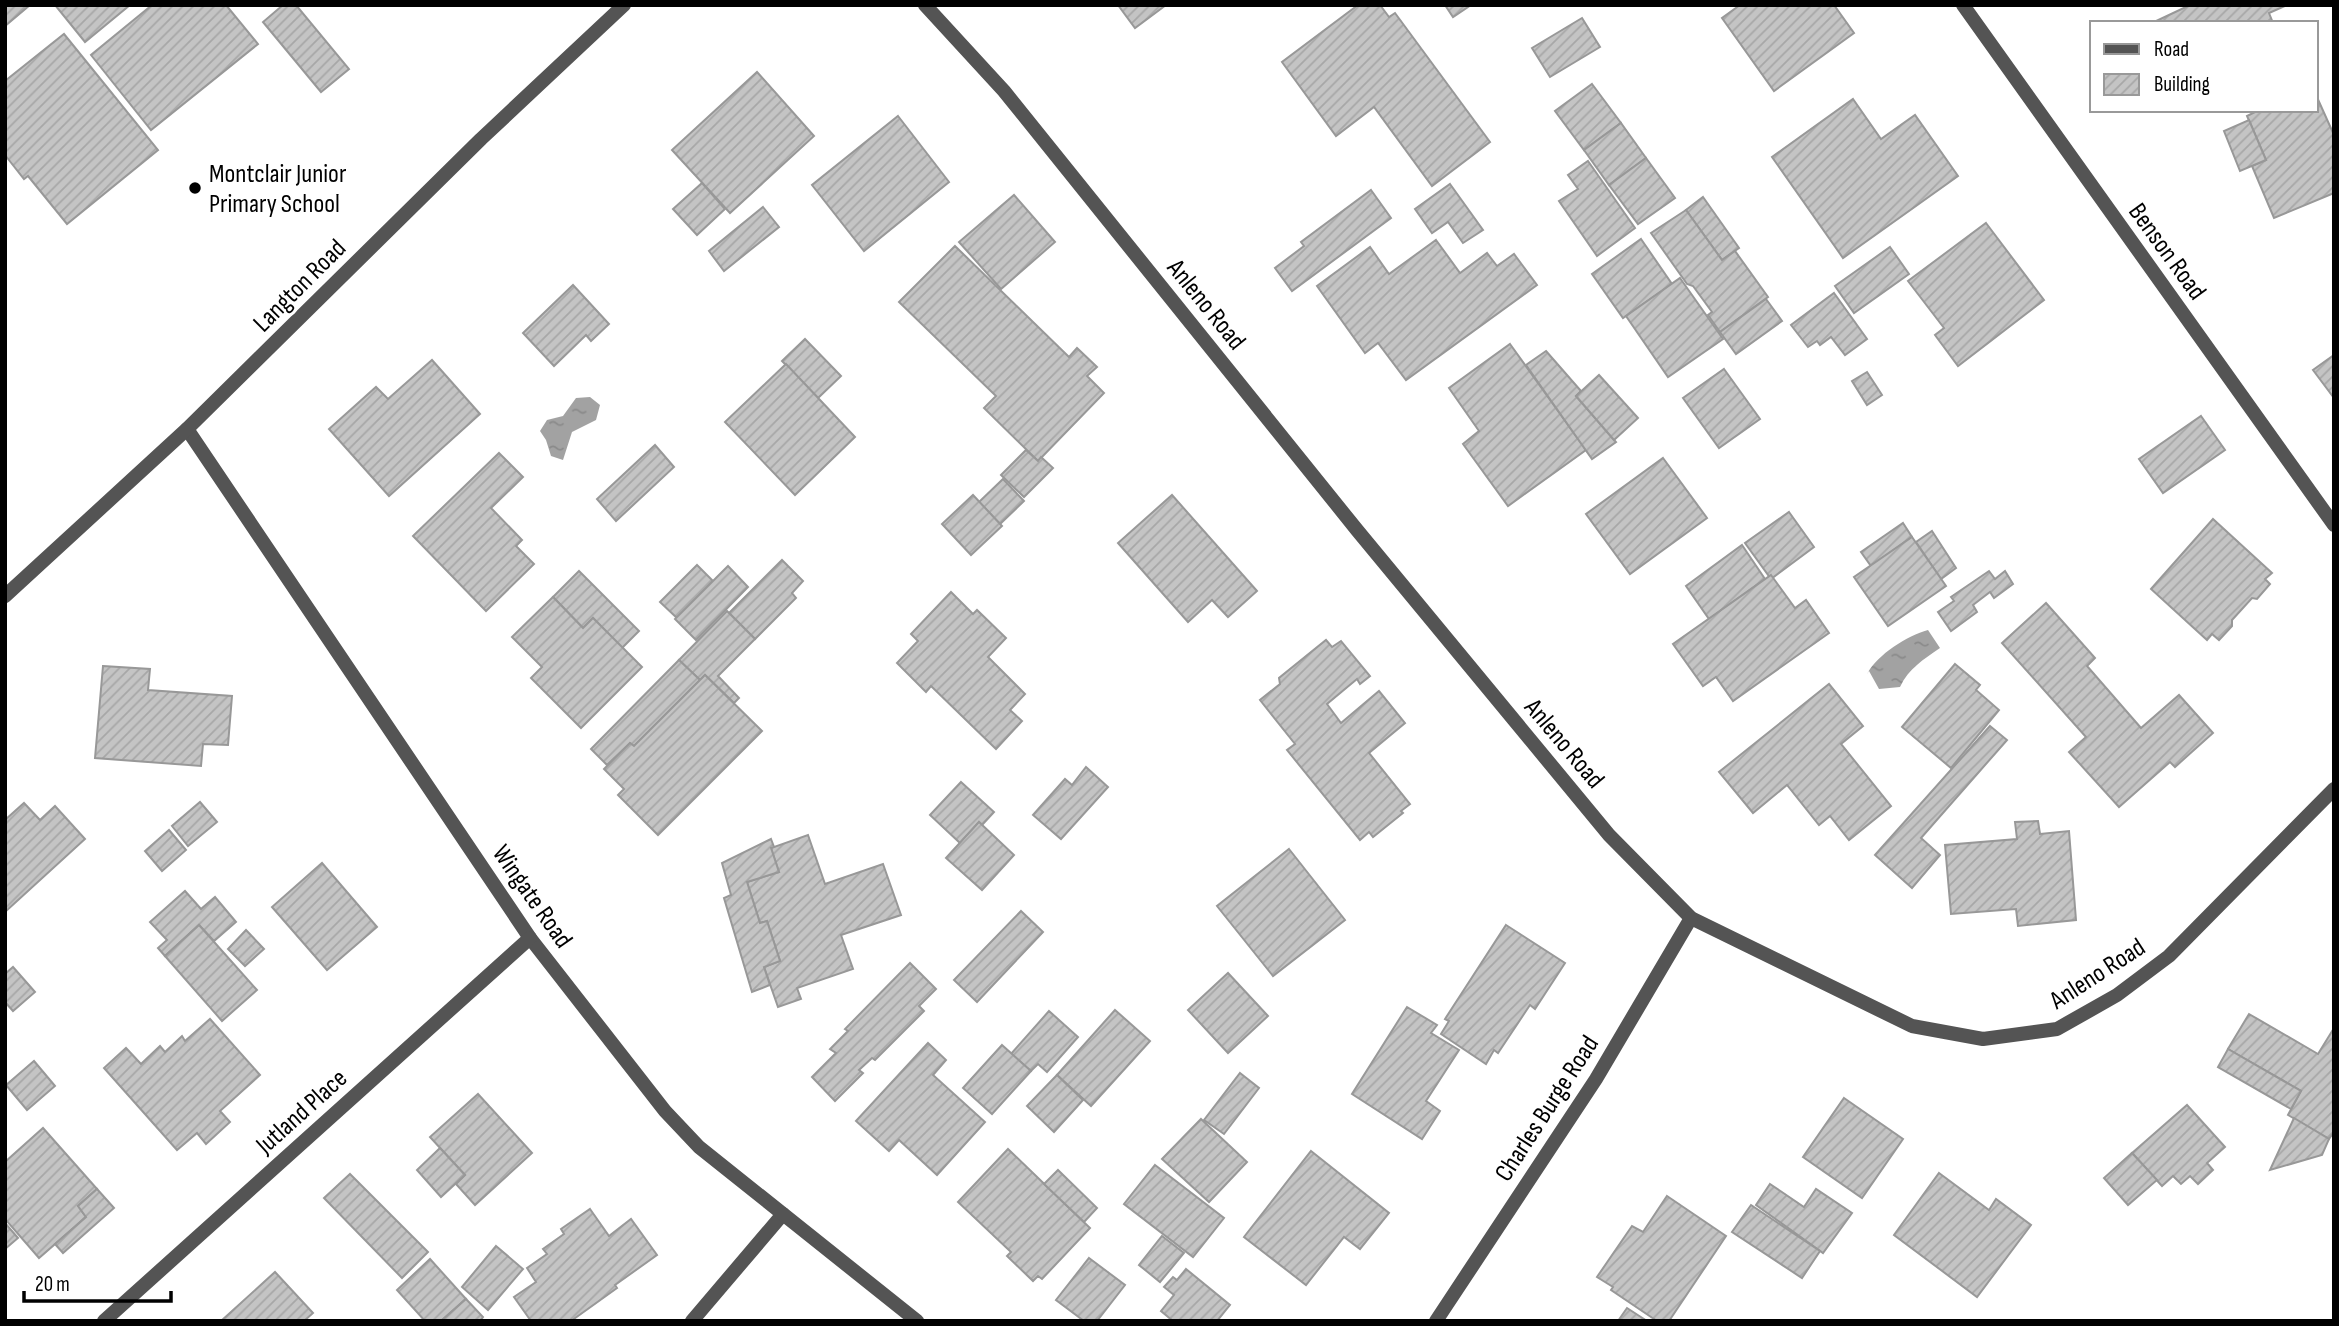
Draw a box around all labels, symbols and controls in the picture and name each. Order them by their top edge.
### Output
legend [2090,21,2318,112]
text: Road [2154,37,2189,62]
text: Building [2154,72,2210,97]
place label: Montclair Junior Primary School [209,159,347,220]
marker: Montclair Junior Primary School [187,180,203,196]
street label: Benson Road [2121,198,2212,306]
street label: Langton Road [247,233,353,339]
street label: Anleno Road [1159,253,1252,356]
street label: Anleno Road [1517,692,1610,795]
street label: Wingate Road [485,839,578,954]
street label: Anleno Road [2043,932,2151,1017]
street label: Charles Burge Road [1489,1030,1606,1187]
street label: Jutland Place [249,1063,354,1162]
scale bar [24,1260,172,1304]
text: 20 m [35,1272,70,1297]

